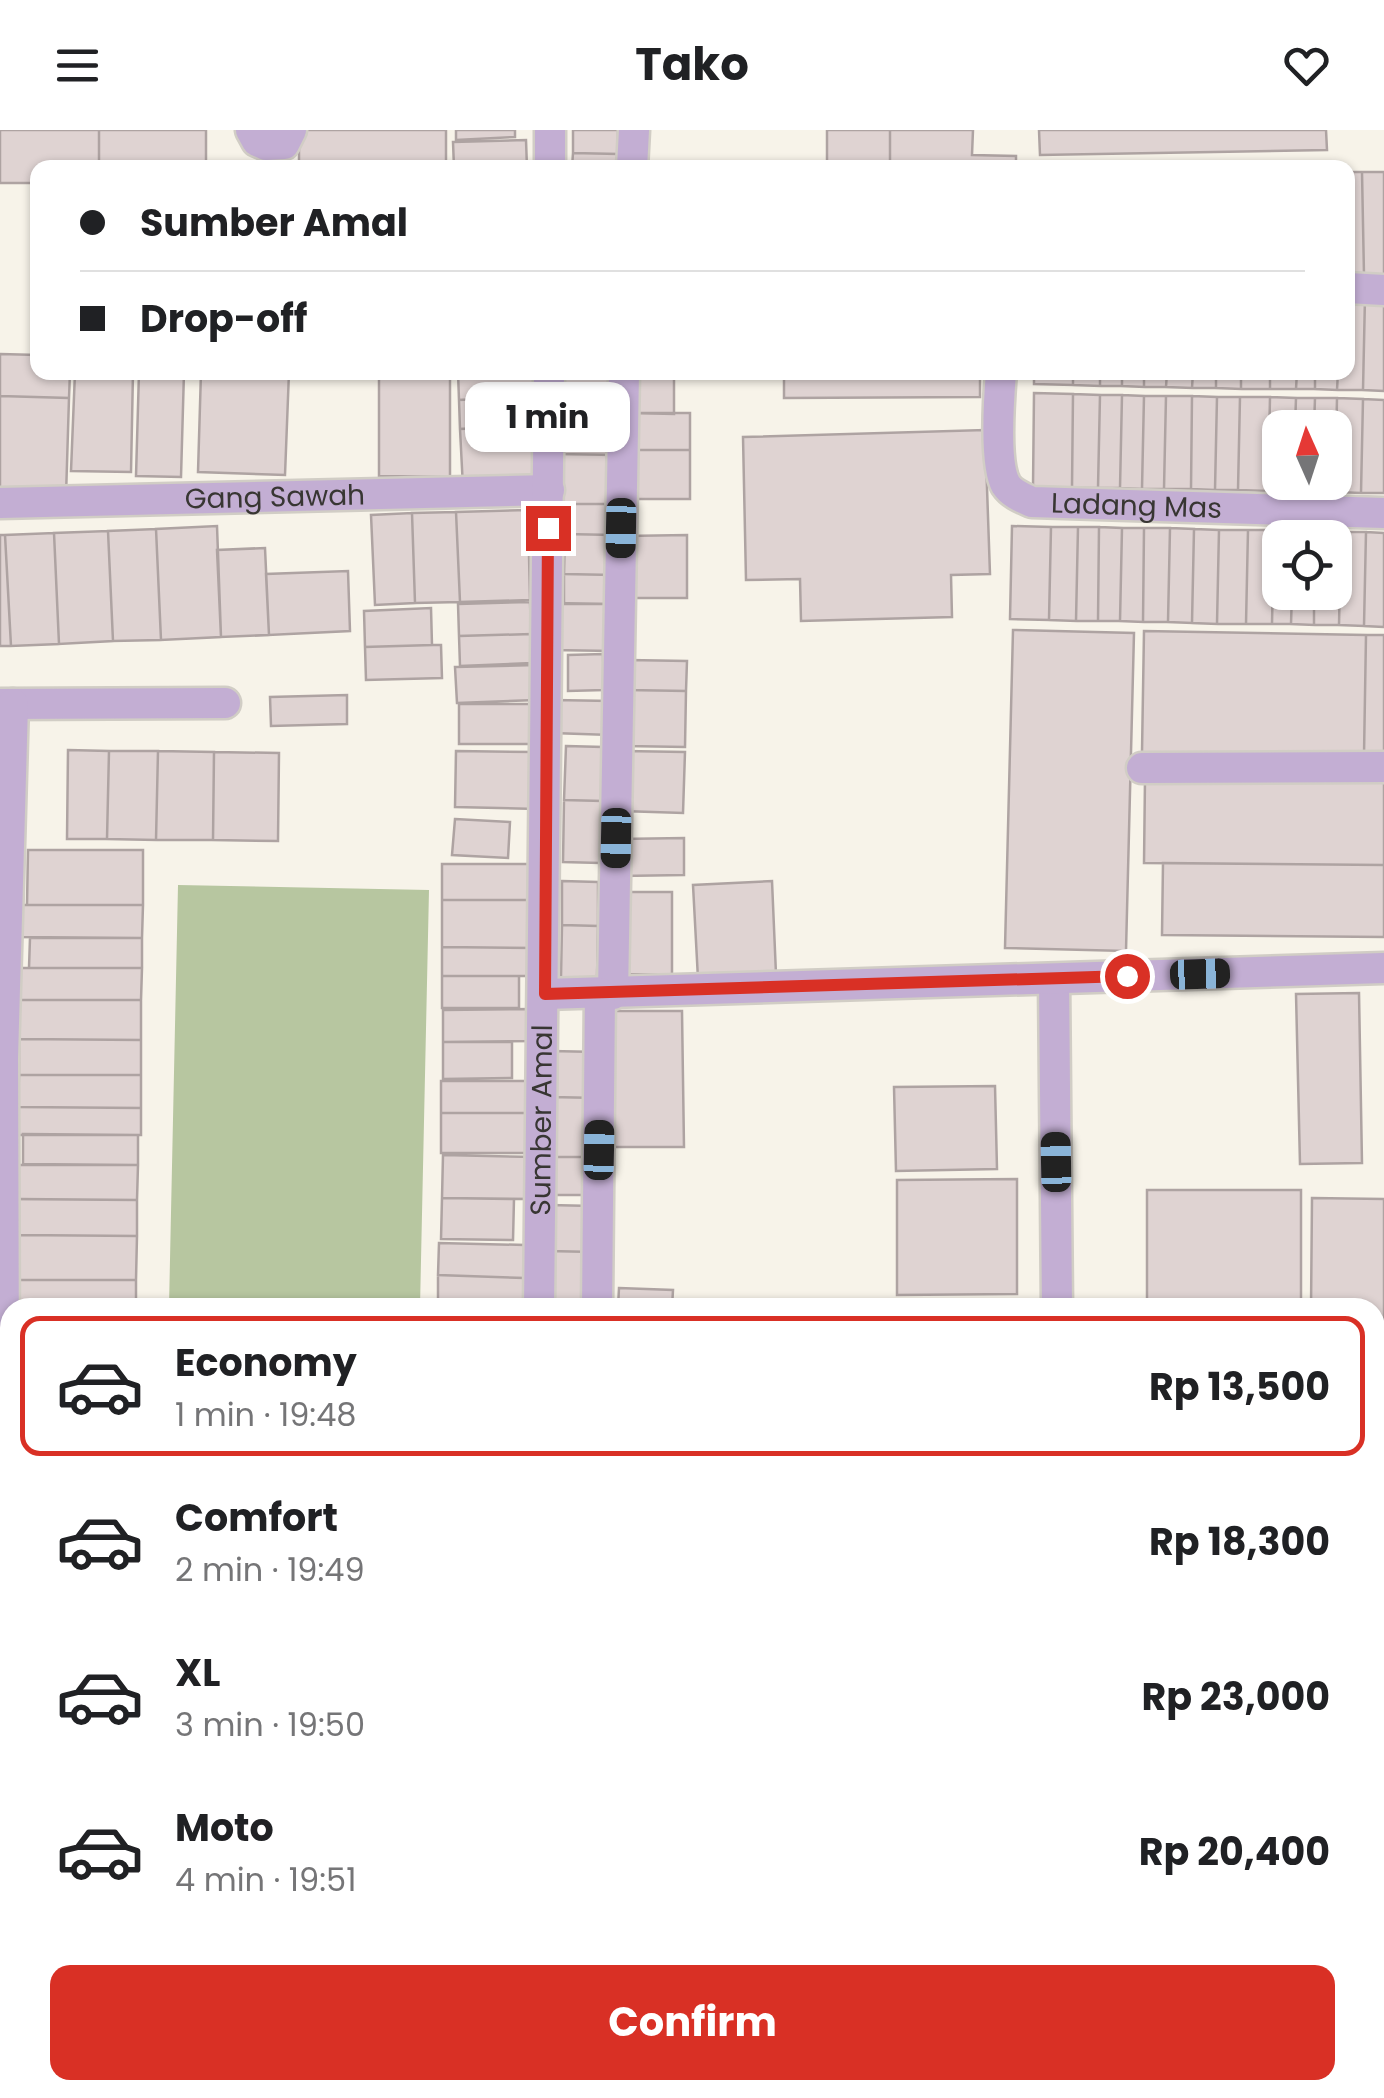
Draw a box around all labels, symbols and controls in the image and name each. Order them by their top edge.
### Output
text: Tako [635,33,749,96]
icon: menu [50,38,105,93]
icon: heart [1279,38,1334,93]
text: Sumber Amal [140,196,408,249]
text: Drop-off [140,292,308,345]
callout: 1 min [466,383,630,453]
text: 1 min [506,394,589,439]
north arrow [1262,410,1352,500]
map controls [1262,410,1352,610]
street label: Gang Sawah [184,475,365,518]
street label: Ladang Mas [1050,483,1222,527]
car [605,498,637,558]
route end [526,506,571,551]
button: locate [1262,520,1352,610]
car [600,808,632,868]
route start [1105,954,1150,999]
car [1169,958,1231,990]
street label: Sumber Amal [520,1024,562,1216]
car [583,1120,615,1180]
car [1040,1132,1072,1192]
text: Economy [175,1336,357,1389]
icon: car [55,1341,145,1431]
text: Rp 13,500 [1149,1360,1330,1413]
text: 1 min · 19:48 [175,1392,357,1437]
text: Comfort [175,1491,338,1544]
icon: car [55,1496,145,1586]
text: Rp 18,300 [1149,1515,1330,1568]
text: 2 min · 19:49 [175,1547,365,1592]
text: XL [175,1646,220,1699]
icon: car [55,1651,145,1741]
text: Rp 23,000 [1141,1670,1330,1723]
text: 3 min · 19:50 [175,1702,365,1747]
text: Moto [175,1801,274,1854]
icon: car [55,1806,145,1896]
text: Rp 20,400 [1139,1825,1330,1878]
text: 4 min · 19:51 [175,1857,356,1902]
button: Confirm [50,1965,1335,2080]

